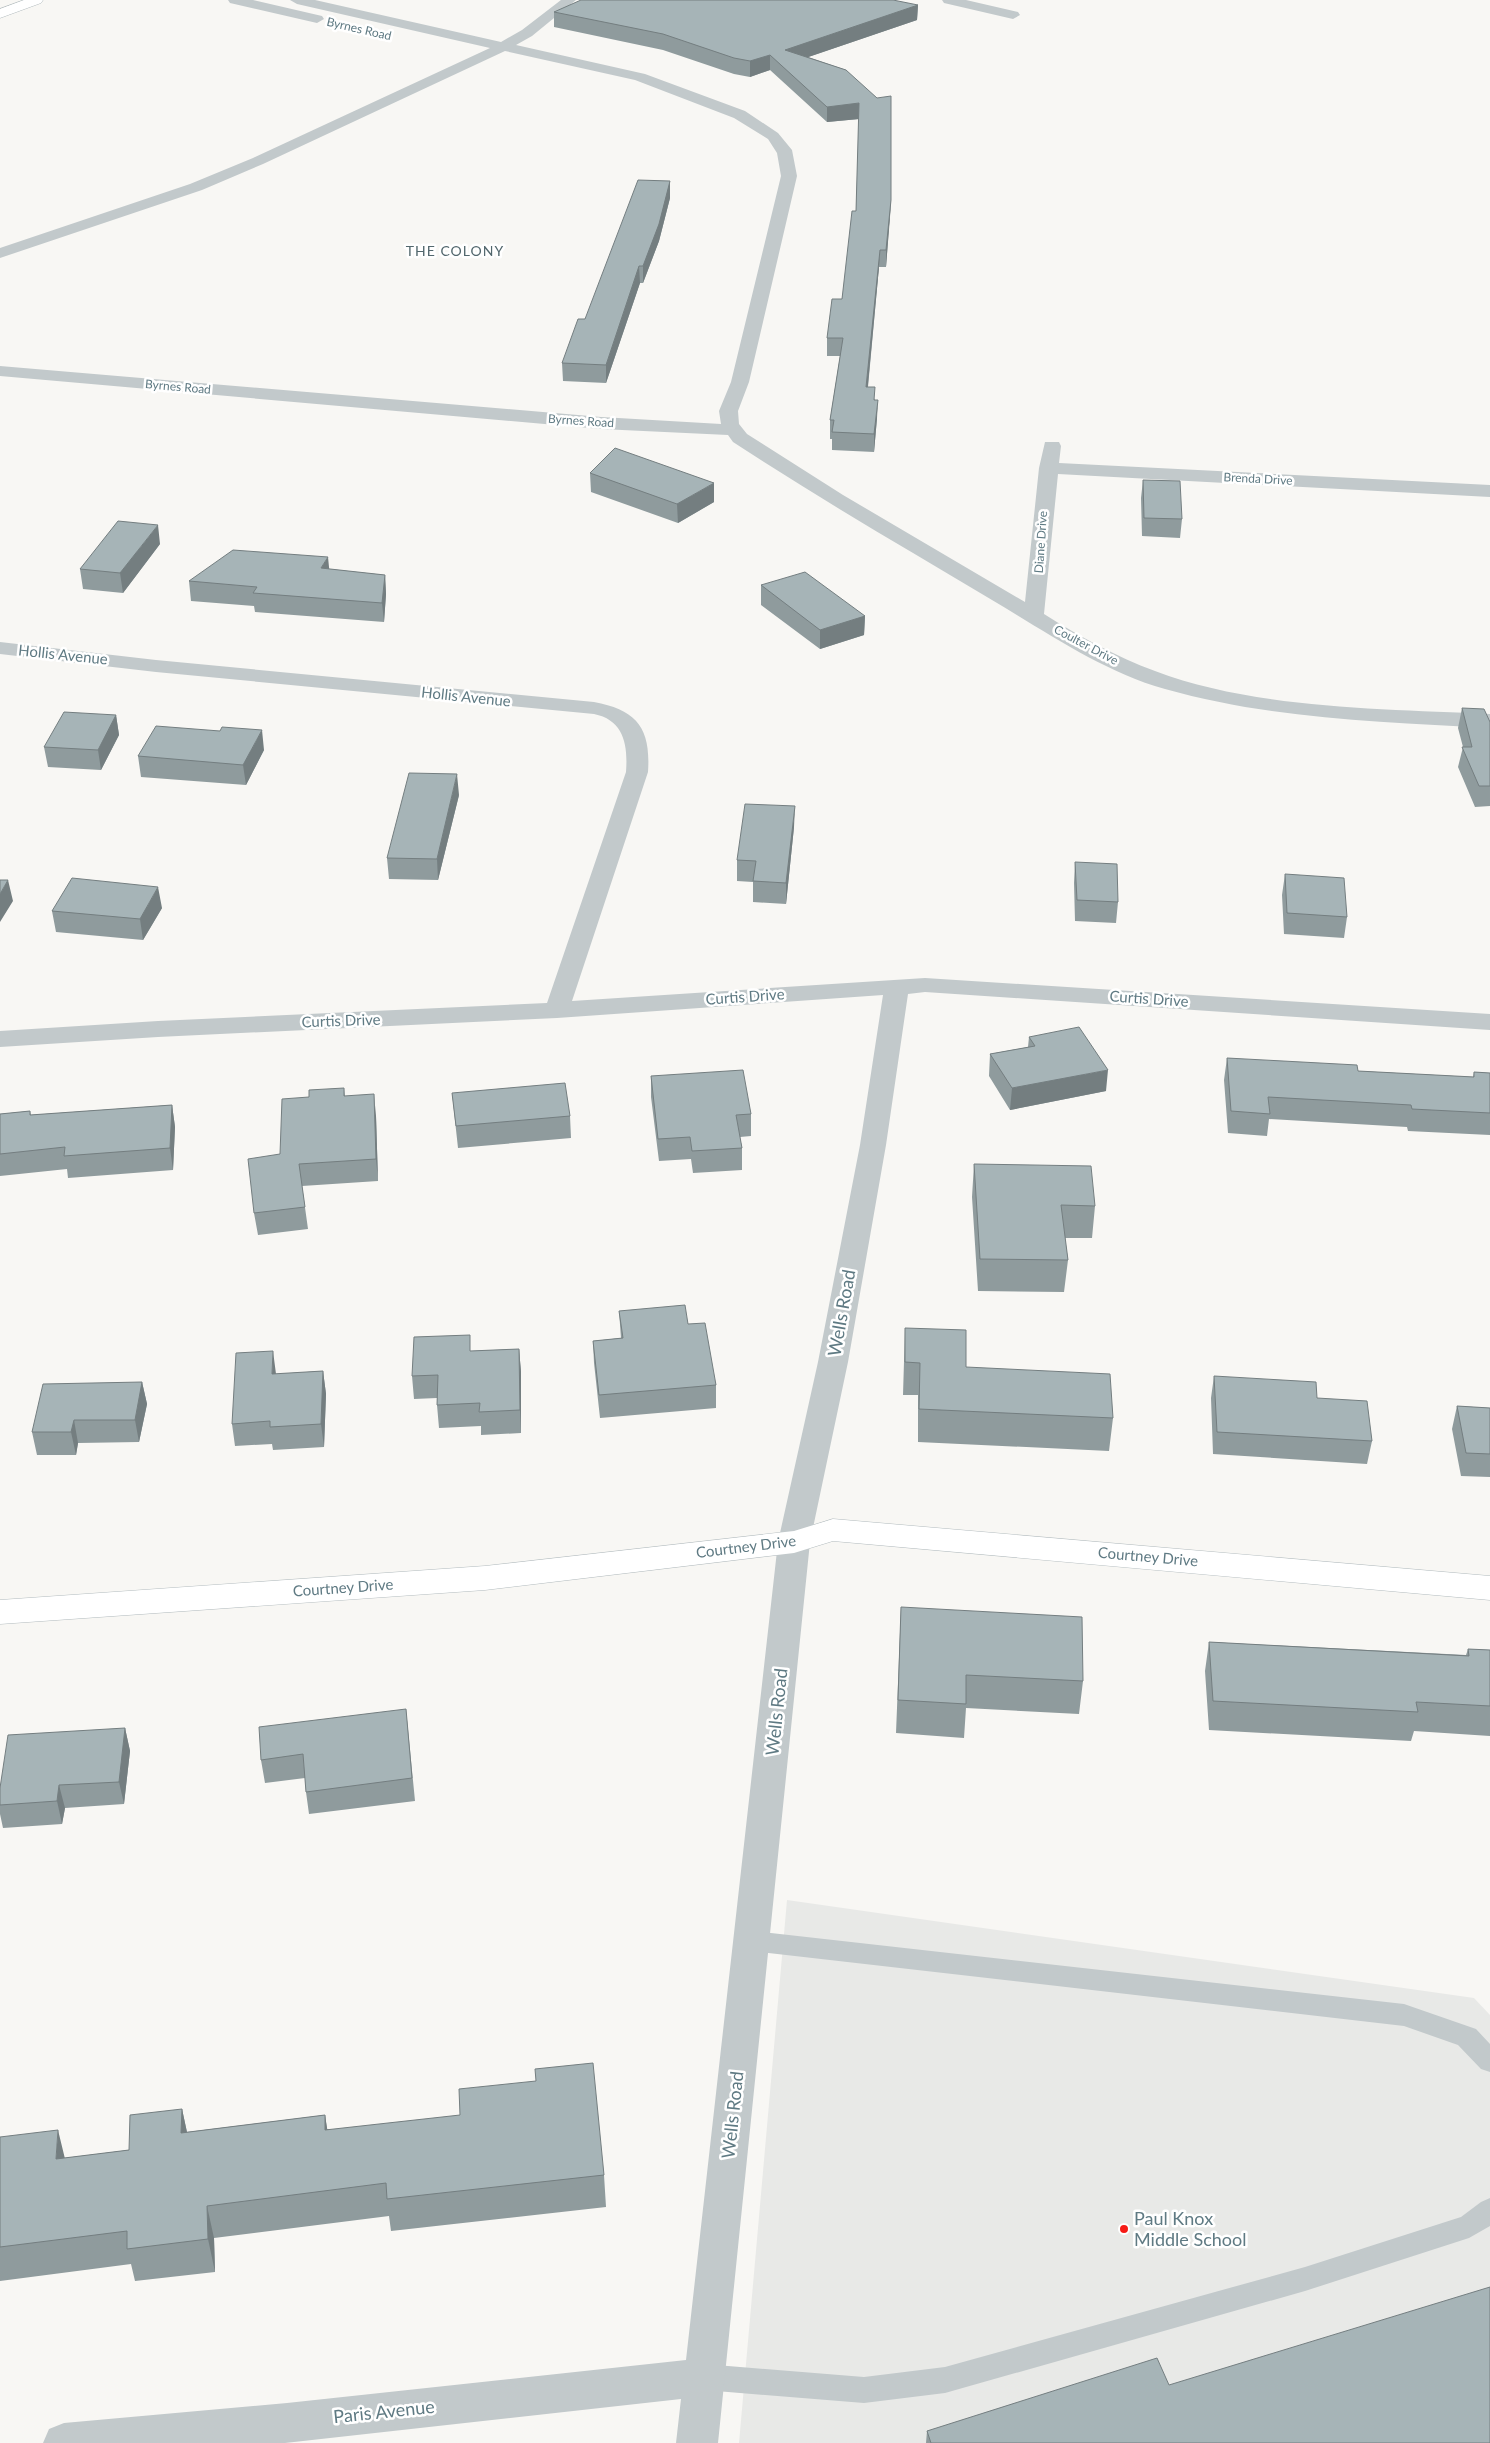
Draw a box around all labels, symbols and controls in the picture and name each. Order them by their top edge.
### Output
street label: Byrnes Road [325,14,393,43]
district label: THE COLONY [406,242,504,259]
street label: Byrnes Road [144,376,212,397]
street label: Byrnes Road [548,411,615,430]
street label: Brenda Drive [1223,469,1293,488]
street label: Diane Drive [1031,510,1050,574]
street label: Coulter Drive [1052,621,1121,668]
street label: Hollis Avenue [17,640,109,668]
street label: Hollis Avenue [420,682,512,710]
street label: Curtis Drive [705,984,785,1008]
street label: Curtis Drive [1109,986,1189,1010]
street label: Curtis Drive [301,1010,381,1030]
street label: Wells Road [823,1268,859,1358]
street label: Courtney Drive [695,1531,797,1561]
street label: Courtney Drive [1097,1543,1199,1569]
street label: Courtney Drive [292,1575,394,1599]
street label: Wells Road [760,1667,792,1757]
street label: Wells Road [716,2070,748,2160]
place label: Paul Knox Middle School [1134,2207,1246,2250]
marker: Paul Knox Middle School [1118,2223,1130,2235]
street label: Paris Avenue [332,2395,436,2427]

